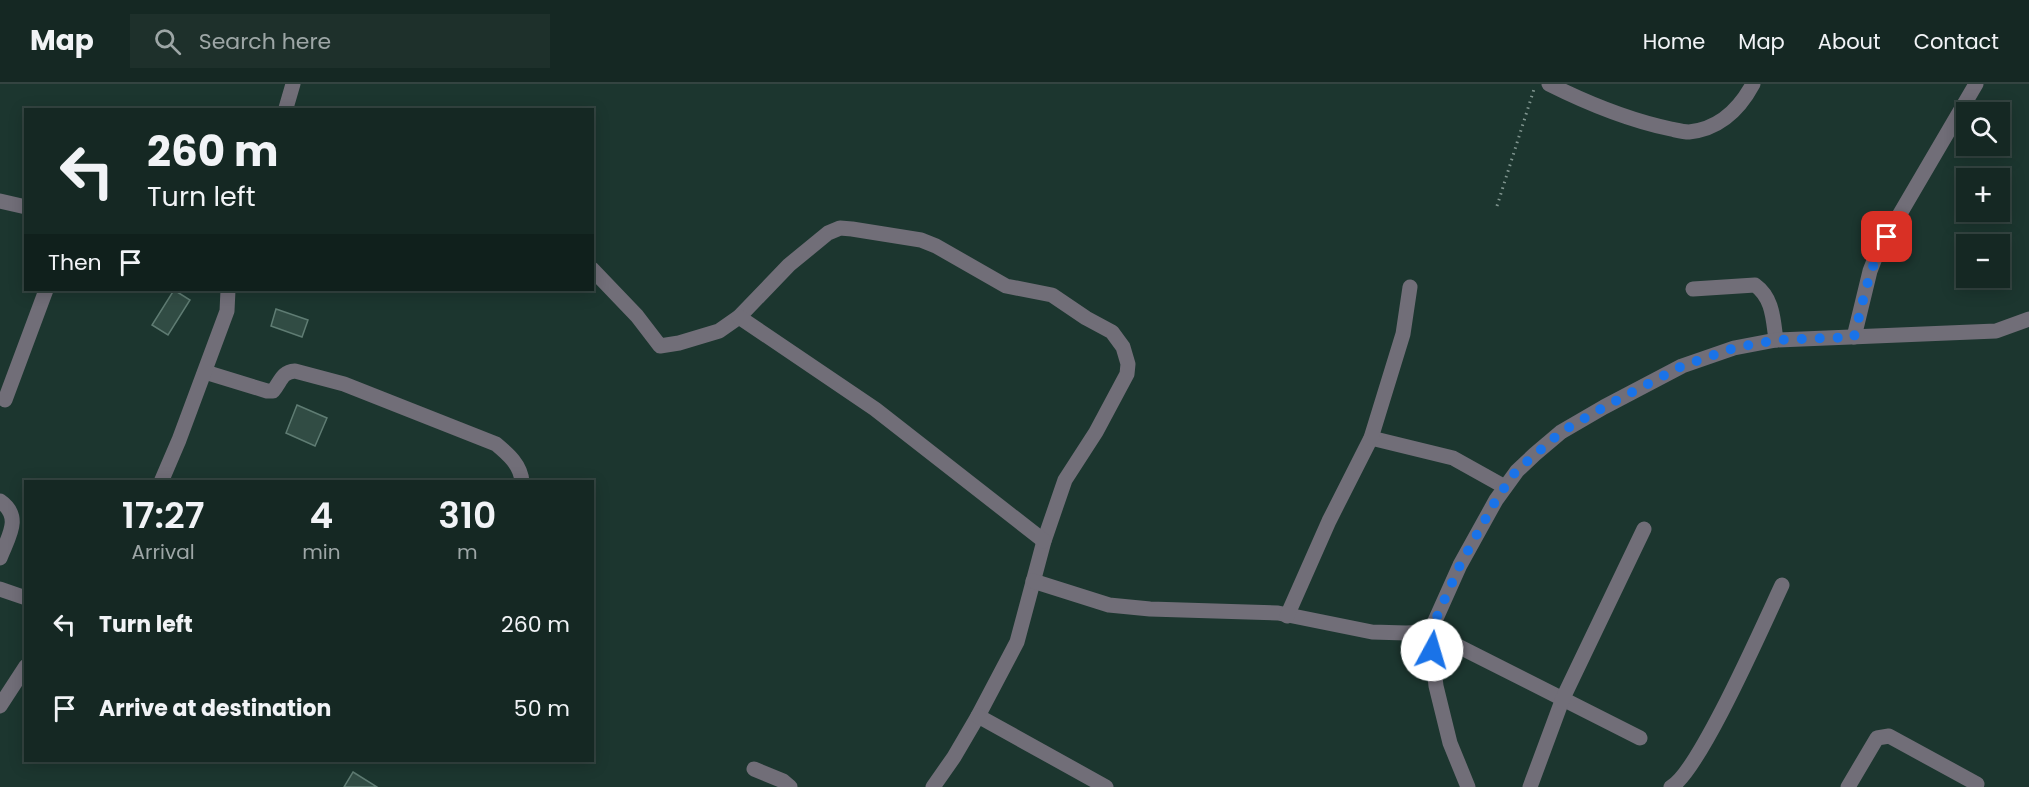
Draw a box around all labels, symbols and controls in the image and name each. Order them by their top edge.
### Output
search box [130,14,550,68]
text: Map [30,21,94,60]
icon: search [151,25,184,58]
text: Search here [199,26,331,57]
text: Home [1643,27,1705,56]
text: Map [1738,27,1785,56]
text: About [1818,27,1881,56]
text: Contact [1914,27,1999,56]
map controls [1956,102,2010,288]
button: search [1956,102,2010,156]
text: 260 m [147,122,279,181]
icon: left [48,132,126,210]
button: + [1956,168,2010,222]
text: Turn left [147,178,256,215]
pin [1861,211,1912,262]
icon: arrive [1870,220,1903,253]
button: − [1956,234,2010,288]
icon: arrive [114,246,147,279]
text: Then [48,247,102,278]
text: 17:27 [122,490,204,541]
text: 4 [309,490,333,541]
text: 310 [438,490,496,541]
text: Arrival [132,538,195,566]
text: min [302,538,341,566]
text: m [457,538,478,566]
icon: left [48,608,81,641]
text: Turn left [99,609,193,640]
text: 260 m [501,609,570,640]
position arrow [1400,618,1464,682]
icon: arrive [48,692,81,725]
text: Arrive at destination [99,693,331,724]
text: 50 m [514,693,570,724]

